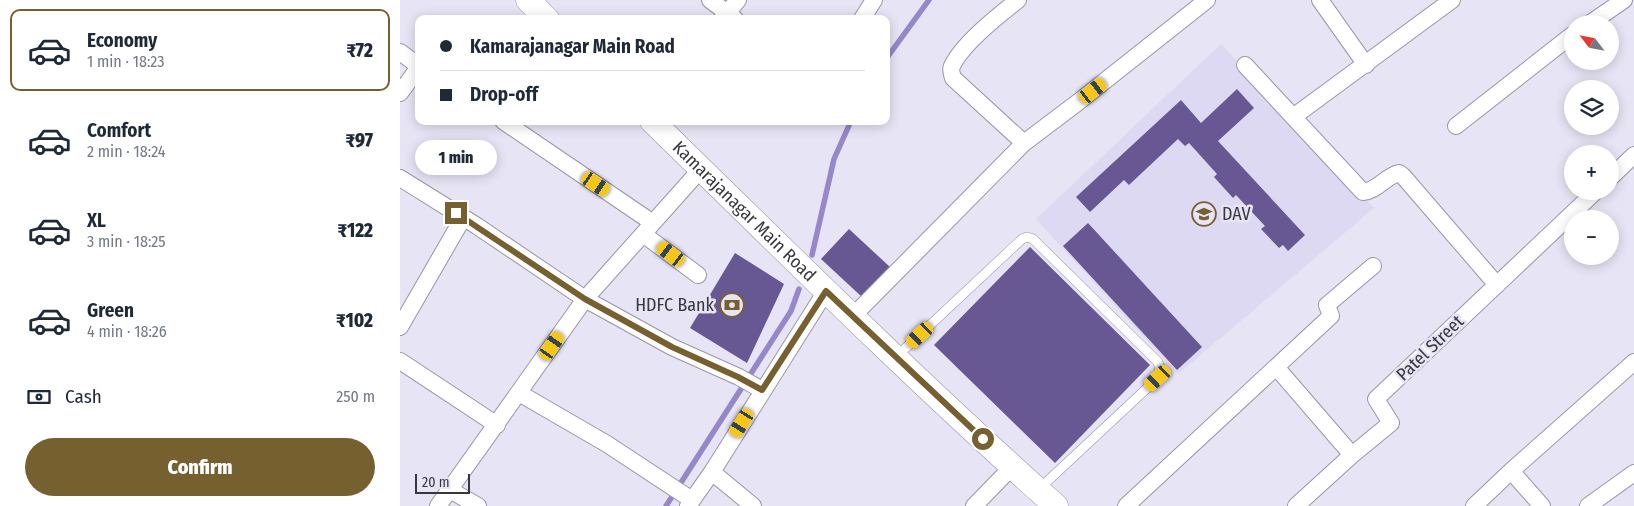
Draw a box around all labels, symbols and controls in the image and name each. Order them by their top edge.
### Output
north arrow [1564,15,1619,70]
map controls [1564,15,1619,265]
icon: car [27,28,72,73]
text: Economy [87,29,157,52]
text: Kamarajanagar Main Road [470,35,675,58]
text: ₹72 [346,39,373,62]
text: 1 min · 18:23 [87,52,165,71]
car [1076,76,1109,106]
button: layers [1564,80,1619,135]
text: Drop-off [470,83,538,106]
icon: car [27,118,72,163]
text: Comfort [87,119,151,142]
text: ₹97 [346,129,373,152]
street label: Kamarajanagar Main Road [668,136,820,286]
callout: 1 min [415,140,497,176]
text: 2 min · 18:24 [87,142,166,161]
button: + [1564,145,1619,200]
text: 1 min [439,148,473,167]
car [579,169,612,199]
school or university icon: DAV [1191,201,1217,227]
route end [445,202,467,224]
place label: DAV [1222,203,1251,225]
icon: car [27,208,72,253]
text: XL [87,209,106,232]
button: − [1564,210,1619,265]
text: ₹122 [338,219,373,242]
text: 3 min · 18:25 [87,232,166,251]
car [654,239,687,269]
bank icon: HDFC Bank [719,292,745,318]
place label: HDFC Bank [635,294,715,316]
icon: car [27,298,72,343]
text: Green [87,299,134,322]
text: ₹102 [336,309,373,332]
street label: Patel Street [1392,310,1468,385]
car [903,319,936,351]
text: 4 min · 18:26 [87,322,167,341]
car [537,329,566,363]
car [1141,362,1174,394]
icon: cash [25,383,53,411]
text: Cash [65,385,102,408]
text: 250 m [336,387,375,406]
car [727,406,756,440]
route start [972,428,994,450]
button: Confirm [25,438,375,496]
scale bar [415,471,470,494]
text: 20 m [422,474,450,491]

